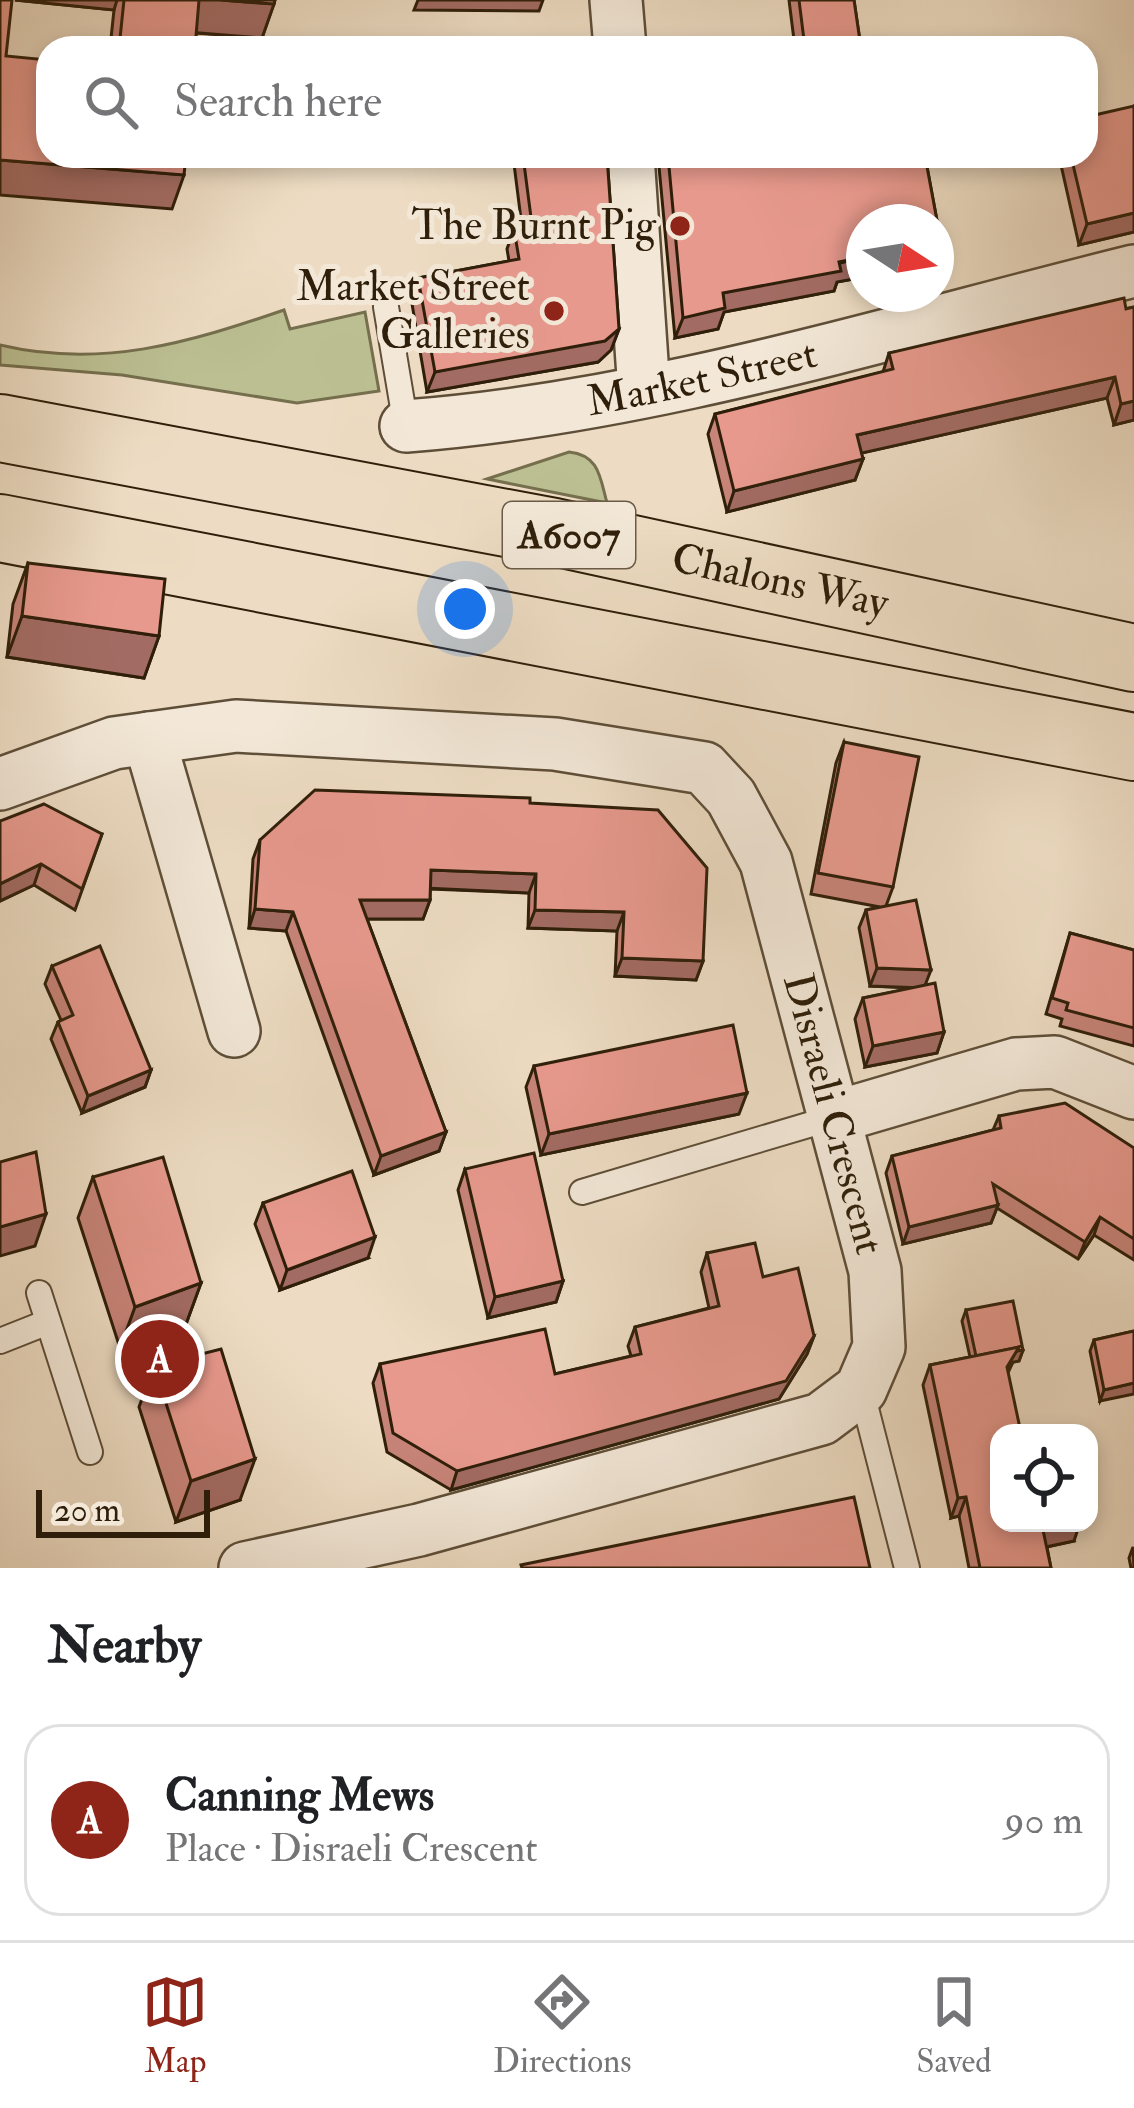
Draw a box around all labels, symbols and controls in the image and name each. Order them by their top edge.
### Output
search box [36,36,1098,168]
icon: search [78,69,144,135]
text: Search here [174,74,382,130]
place label: The Burnt Pig [411,200,657,252]
north arrow [846,204,954,312]
marker: The Burnt Pig [667,213,693,239]
place label: Market Street Galleries [296,261,530,361]
marker: Market Street Galleries [541,298,567,324]
street label: Market Street [583,328,822,428]
road number: A6007 [503,502,635,568]
street label: Chalons Way [667,532,894,630]
your location [435,579,495,639]
street label: Disraeli Crescent [771,968,895,1260]
pin: A [121,1314,199,1404]
map controls [990,1424,1098,1532]
button: locate [990,1424,1098,1532]
scale bar [36,1484,210,1537]
text: 20 m [54,1490,120,1531]
text: Nearby [48,1614,201,1678]
text: Canning Mews [165,1768,434,1824]
text: A [78,1796,102,1845]
text: 90 m [1005,1796,1083,1845]
text: Place · Disraeli Crescent [165,1824,538,1873]
tab: Map [142,1969,208,2082]
tab: Directions [493,1969,632,2082]
tab: Saved [916,1969,992,2082]

